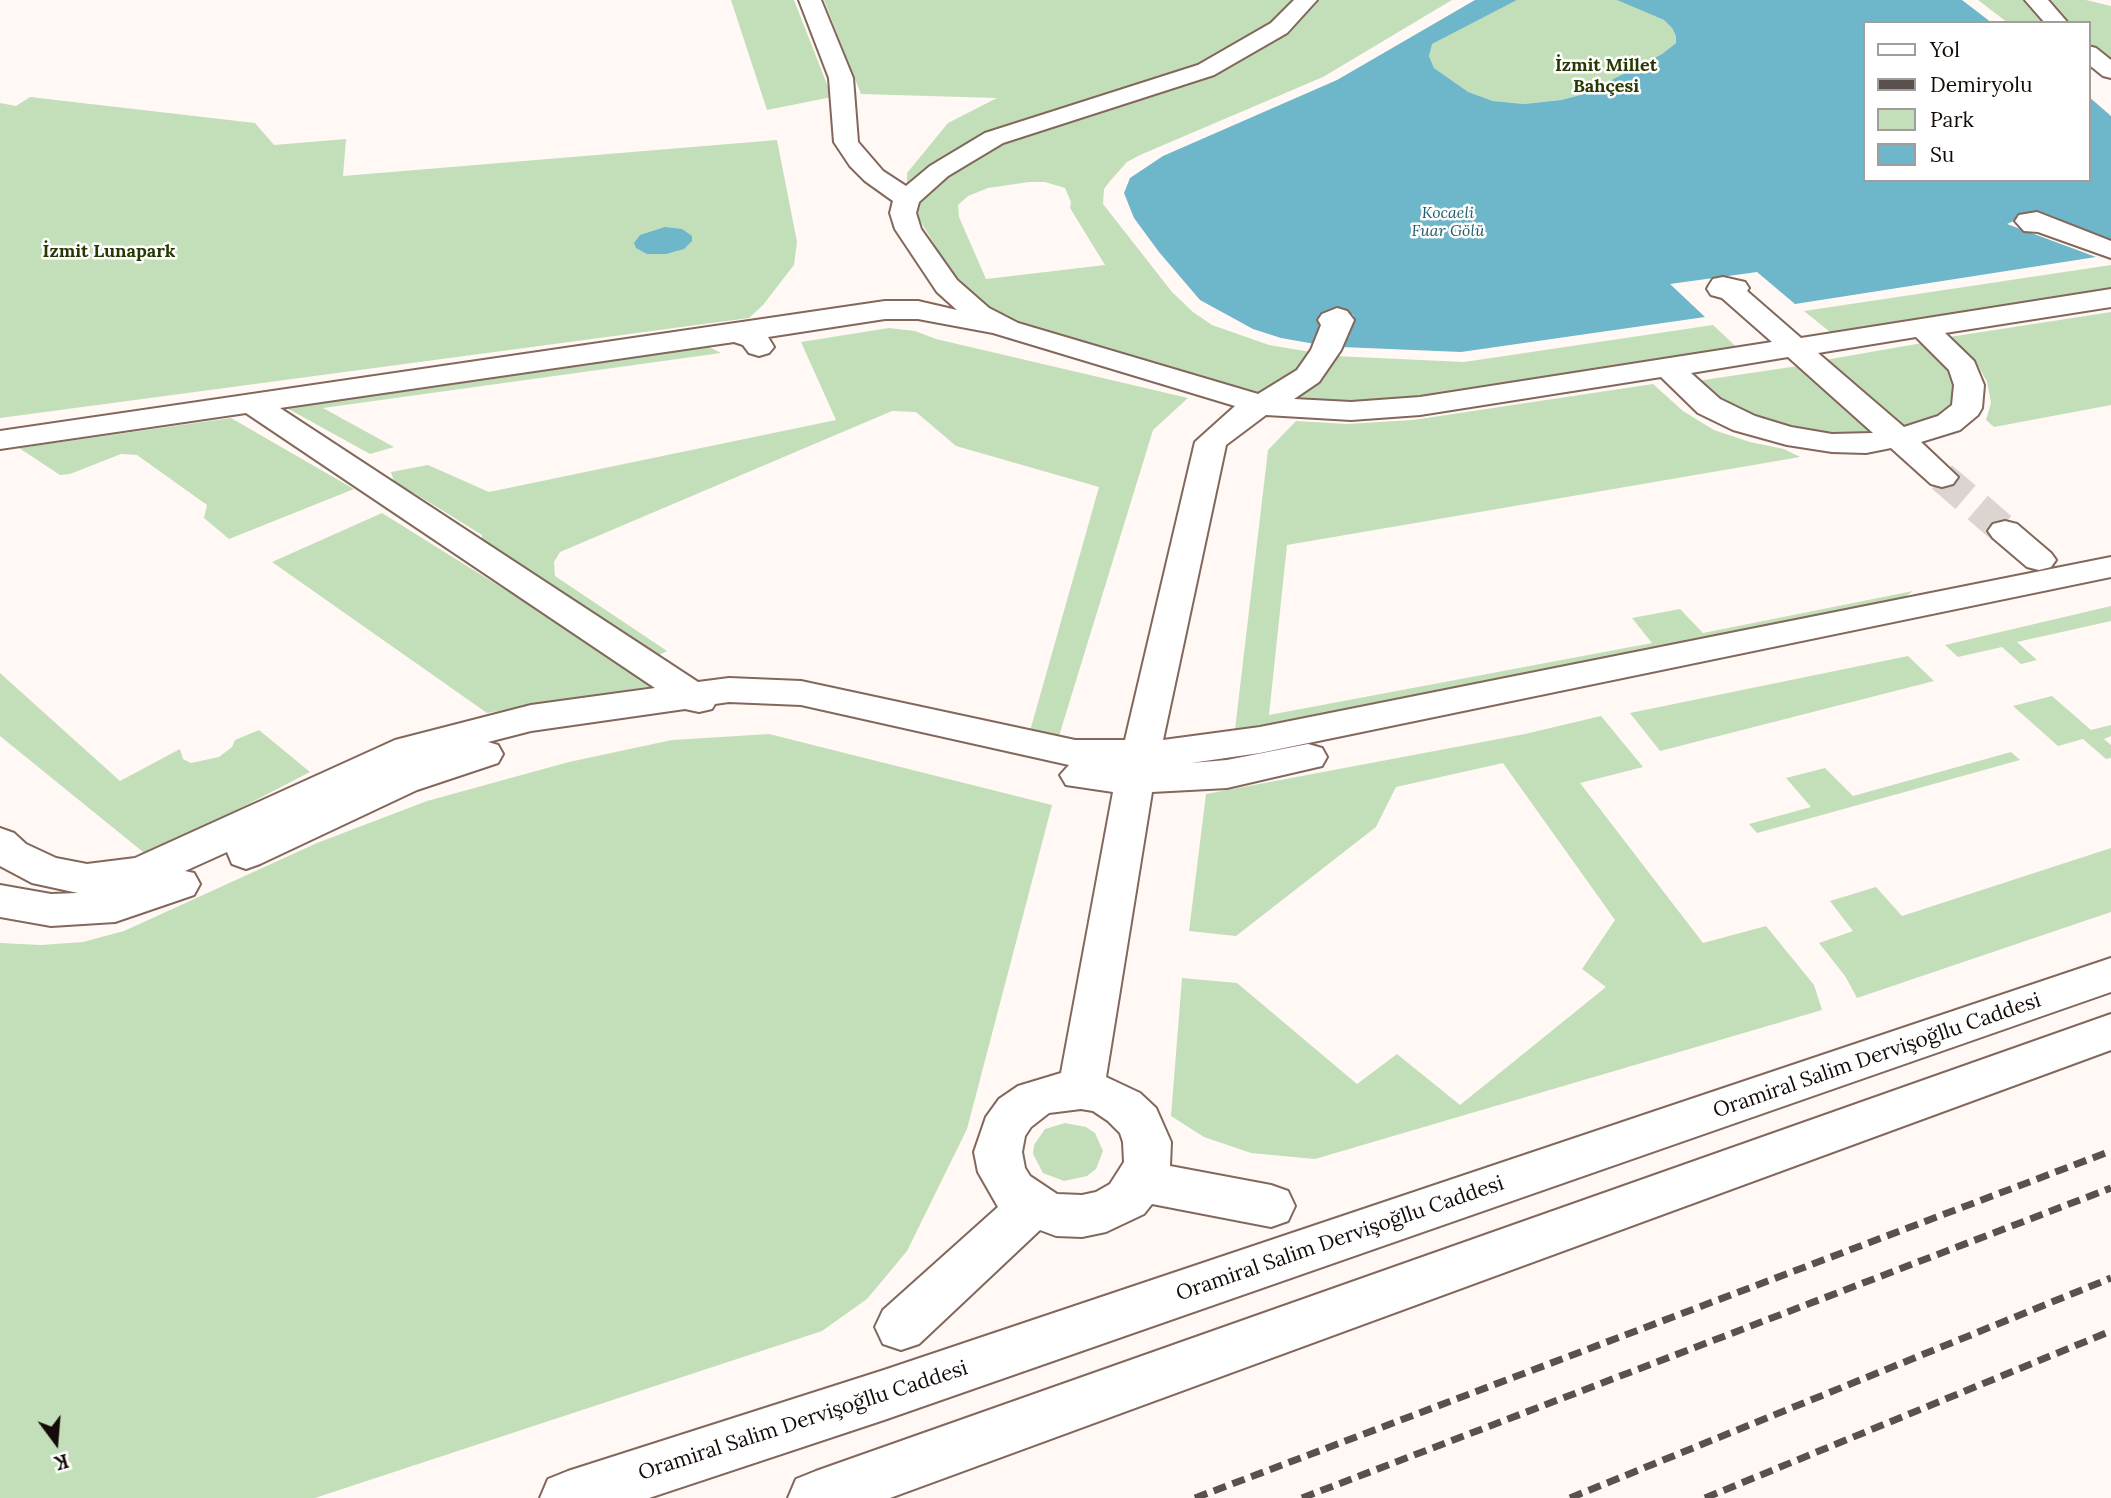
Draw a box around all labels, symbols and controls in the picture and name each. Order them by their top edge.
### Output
legend [1862,21,2090,182]
text: Yol [1930,36,1960,63]
district label: İzmit Millet Bahçesi [1555,55,1657,98]
text: Demiryolu [1930,71,2033,98]
text: Park [1930,106,1974,133]
text: Su [1930,141,1954,168]
water label: Kocaeli Fuar Gölü [1412,203,1484,241]
district label: İzmit Lunapark [43,241,175,263]
street label: Oramiral Salim Dervişoğllu Caddesi [1710,988,2044,1124]
street label: Oramiral Salim Dervişoğllu Caddesi [1173,1171,1507,1307]
street label: Oramiral Salim Dervişoğllu Caddesi [635,1356,971,1486]
north arrow [21,1407,91,1477]
text: K [52,1449,72,1476]

